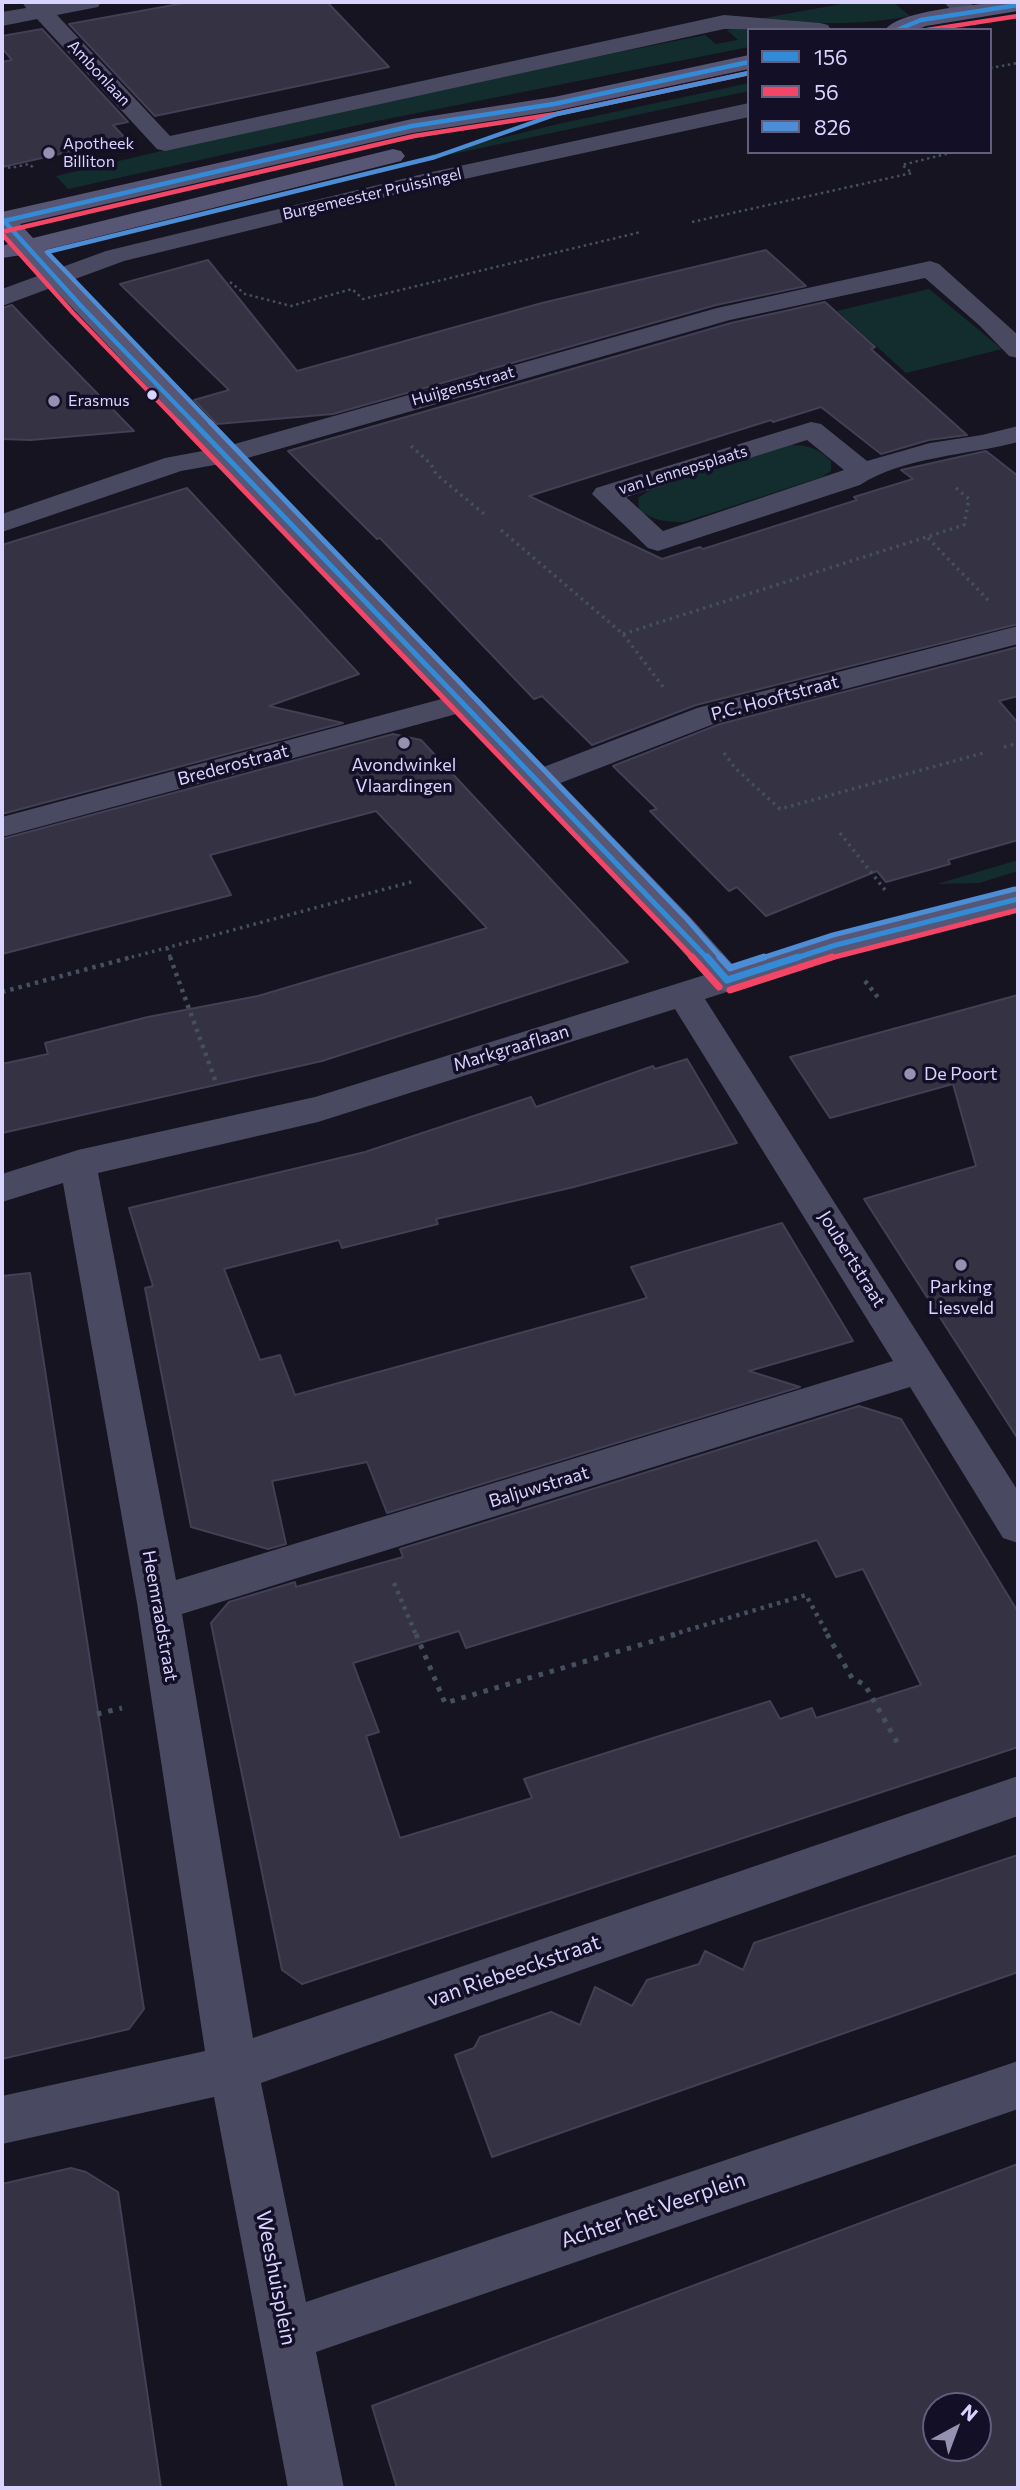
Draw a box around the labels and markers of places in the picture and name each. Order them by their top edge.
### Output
place label: Apotheek Billiton [63,134,134,172]
marker: Apotheek Billiton [41,145,57,161]
unlabelled marker [145,388,159,402]
place label: Erasmus [68,391,130,411]
marker: Erasmus [46,393,62,409]
marker: Avondwinkel Vlaardingen [396,735,412,751]
place label: Avondwinkel Vlaardingen [352,754,456,796]
place label: De Poort [924,1063,997,1085]
marker: De Poort [902,1066,918,1082]
marker: Parking Liesveld [953,1257,969,1273]
place label: Parking Liesveld [928,1276,994,1318]

